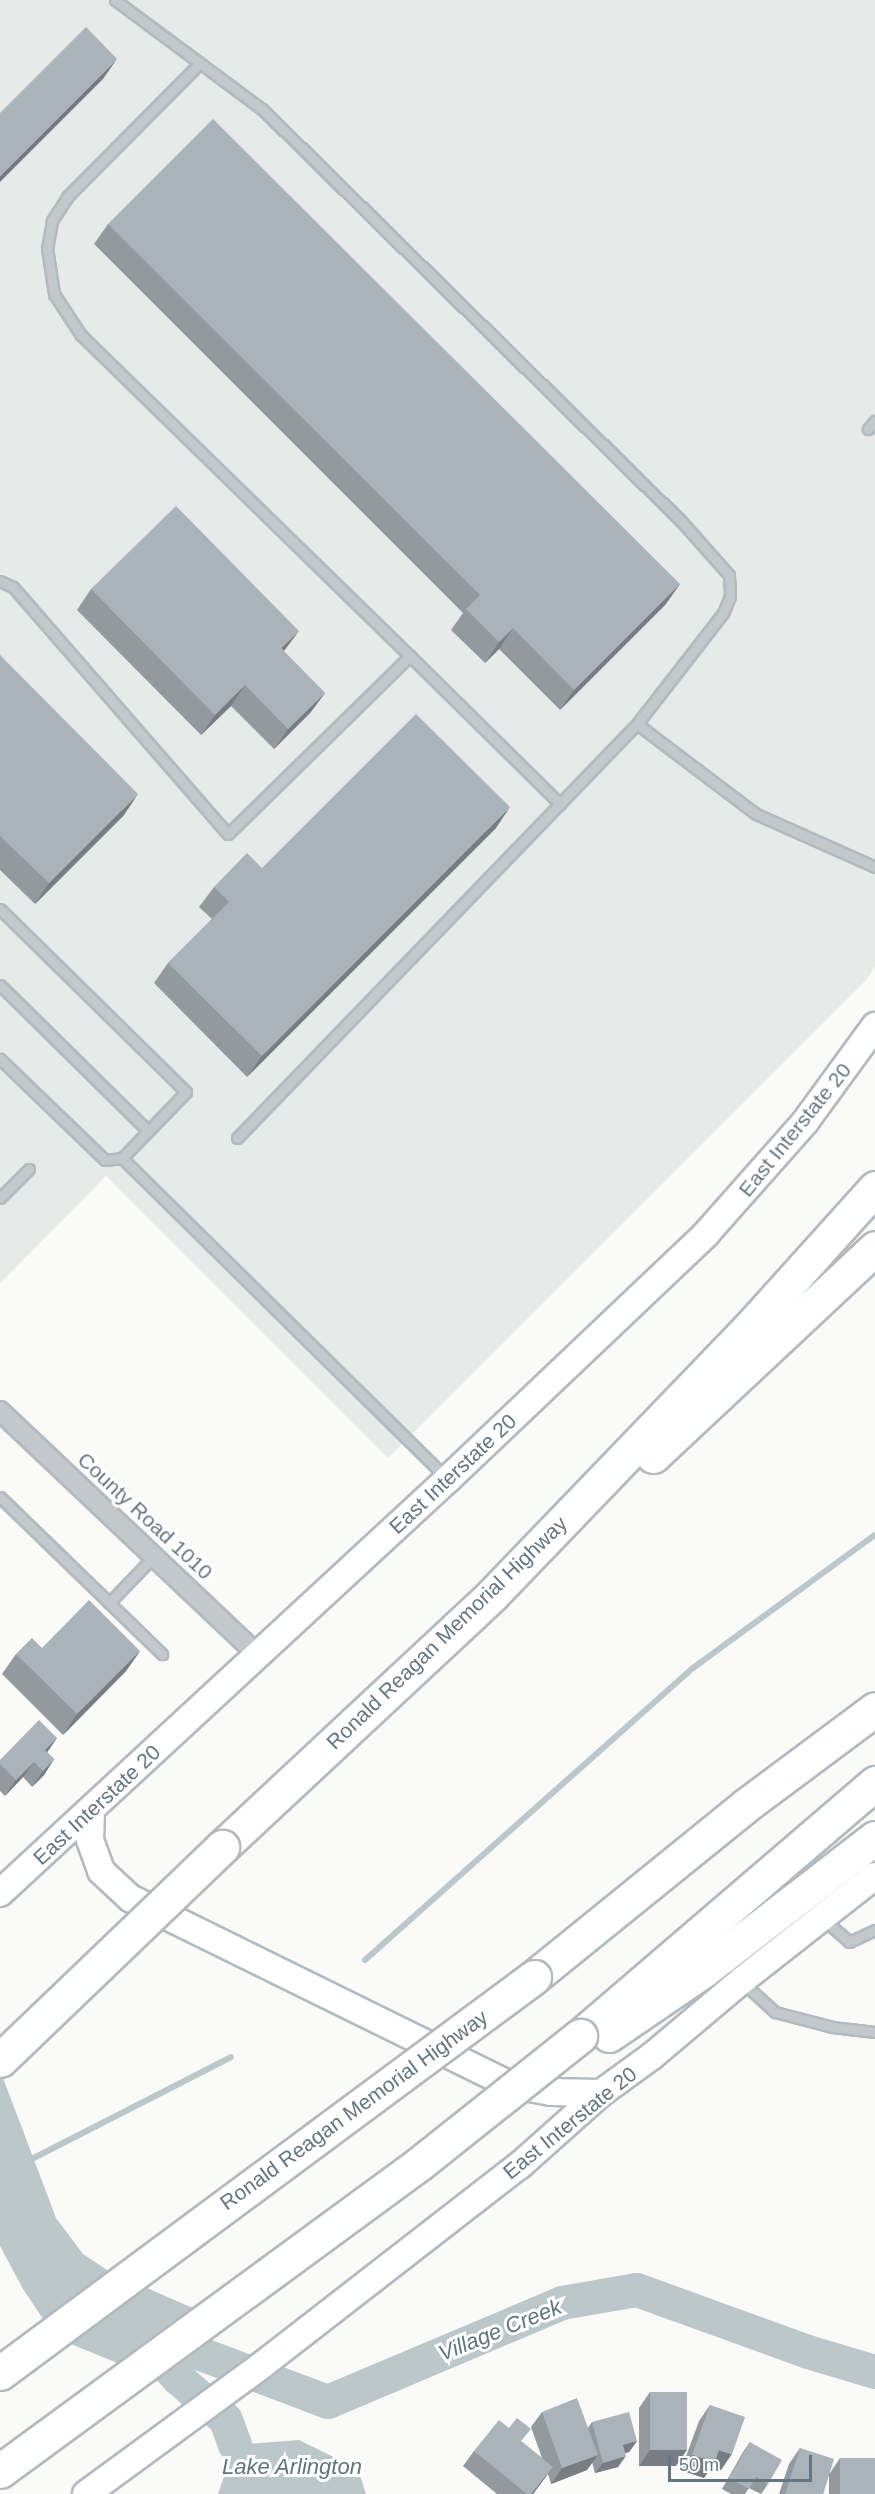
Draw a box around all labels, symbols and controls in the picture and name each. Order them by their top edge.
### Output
street label: East Interstate 20 [733,1058,857,1202]
street label: East Interstate 20 [384,1409,522,1539]
street label: County Road 1010 [72,1447,218,1585]
street label: Ronald Reagan Memorial Highway [322,1511,572,1755]
street label: East Interstate 20 [28,1740,166,1870]
street label: Ronald Reagan Memorial Highway [215,2004,493,2216]
street label: East Interstate 20 [498,2061,642,2185]
water label: Village Creek [435,2293,565,2367]
scale bar [671,2443,815,2481]
water label: Lake Arlington [222,2454,362,2480]
text: 50 m [679,2455,719,2475]

